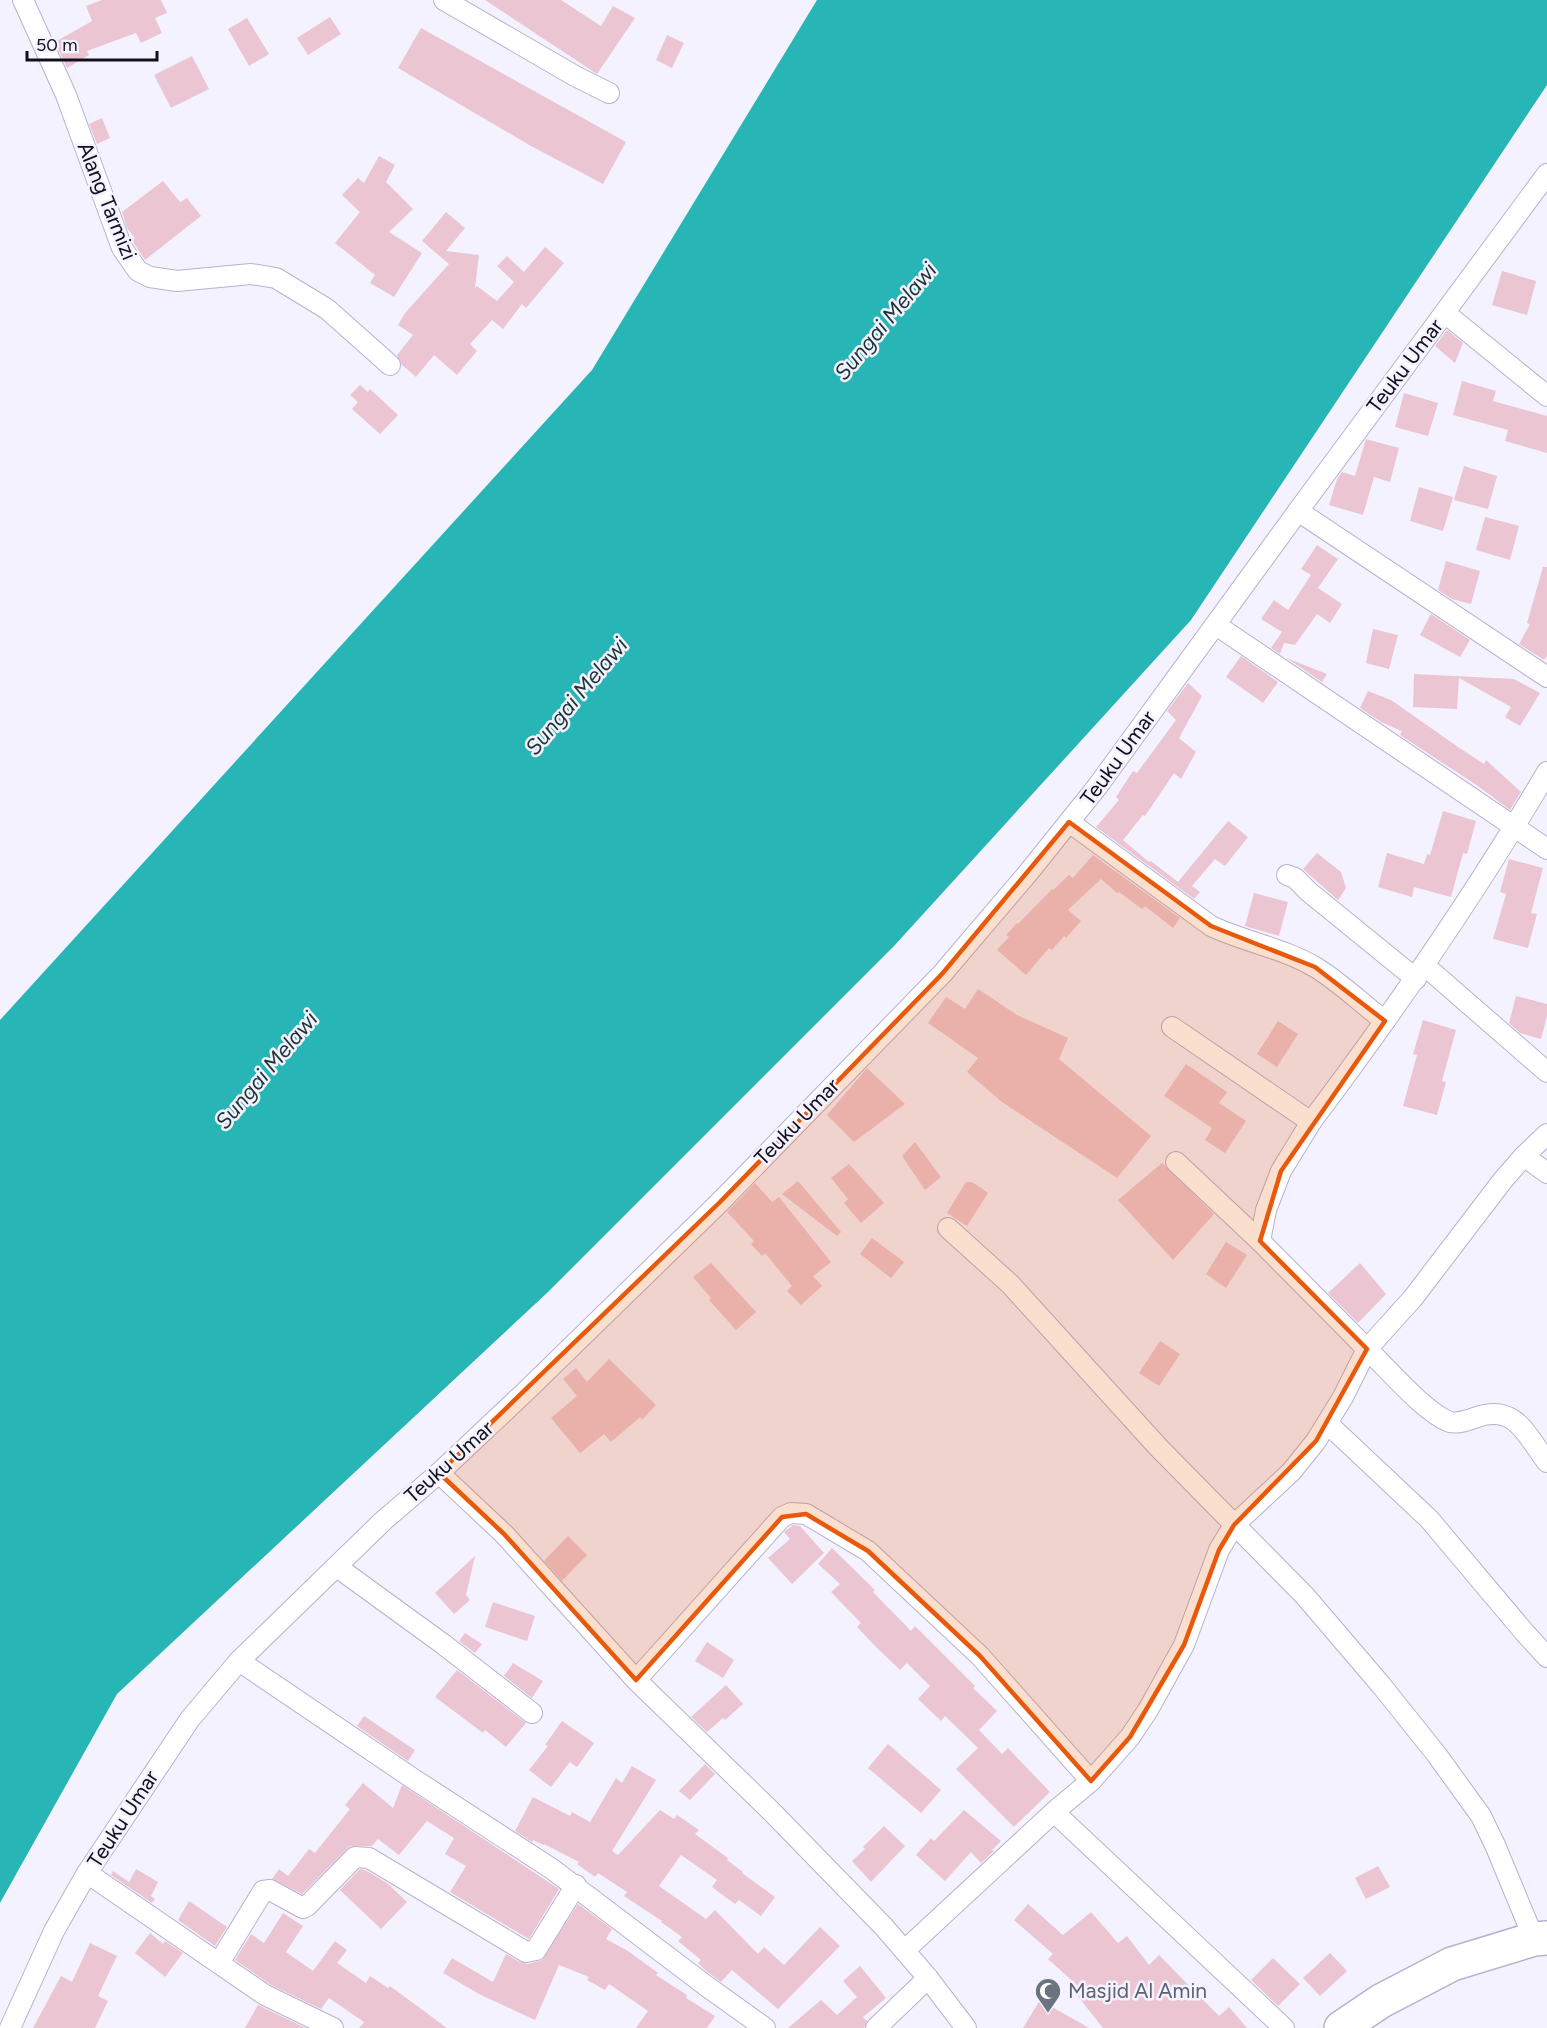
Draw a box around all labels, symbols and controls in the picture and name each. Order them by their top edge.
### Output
scale bar [27,24,158,62]
text: 50 m [36,34,78,56]
street label: Alang Tarmizi [72,138,142,263]
water label: Sungai Melawi [828,256,943,386]
street label: Teuku Umar [1361,314,1448,418]
water label: Sungai Melawi [519,631,634,761]
street label: Teuku Umar [1075,705,1160,810]
water label: Sungai Melawi [209,1005,324,1135]
street label: Teuku Umar [749,1073,844,1170]
street label: Teuku Umar [399,1415,498,1508]
street label: Teuku Umar [82,1765,163,1872]
mosque icon: Masjid Al Amin [1033,1976,1063,2014]
place label: Masjid Al Amin [1068,1978,1207,2003]

